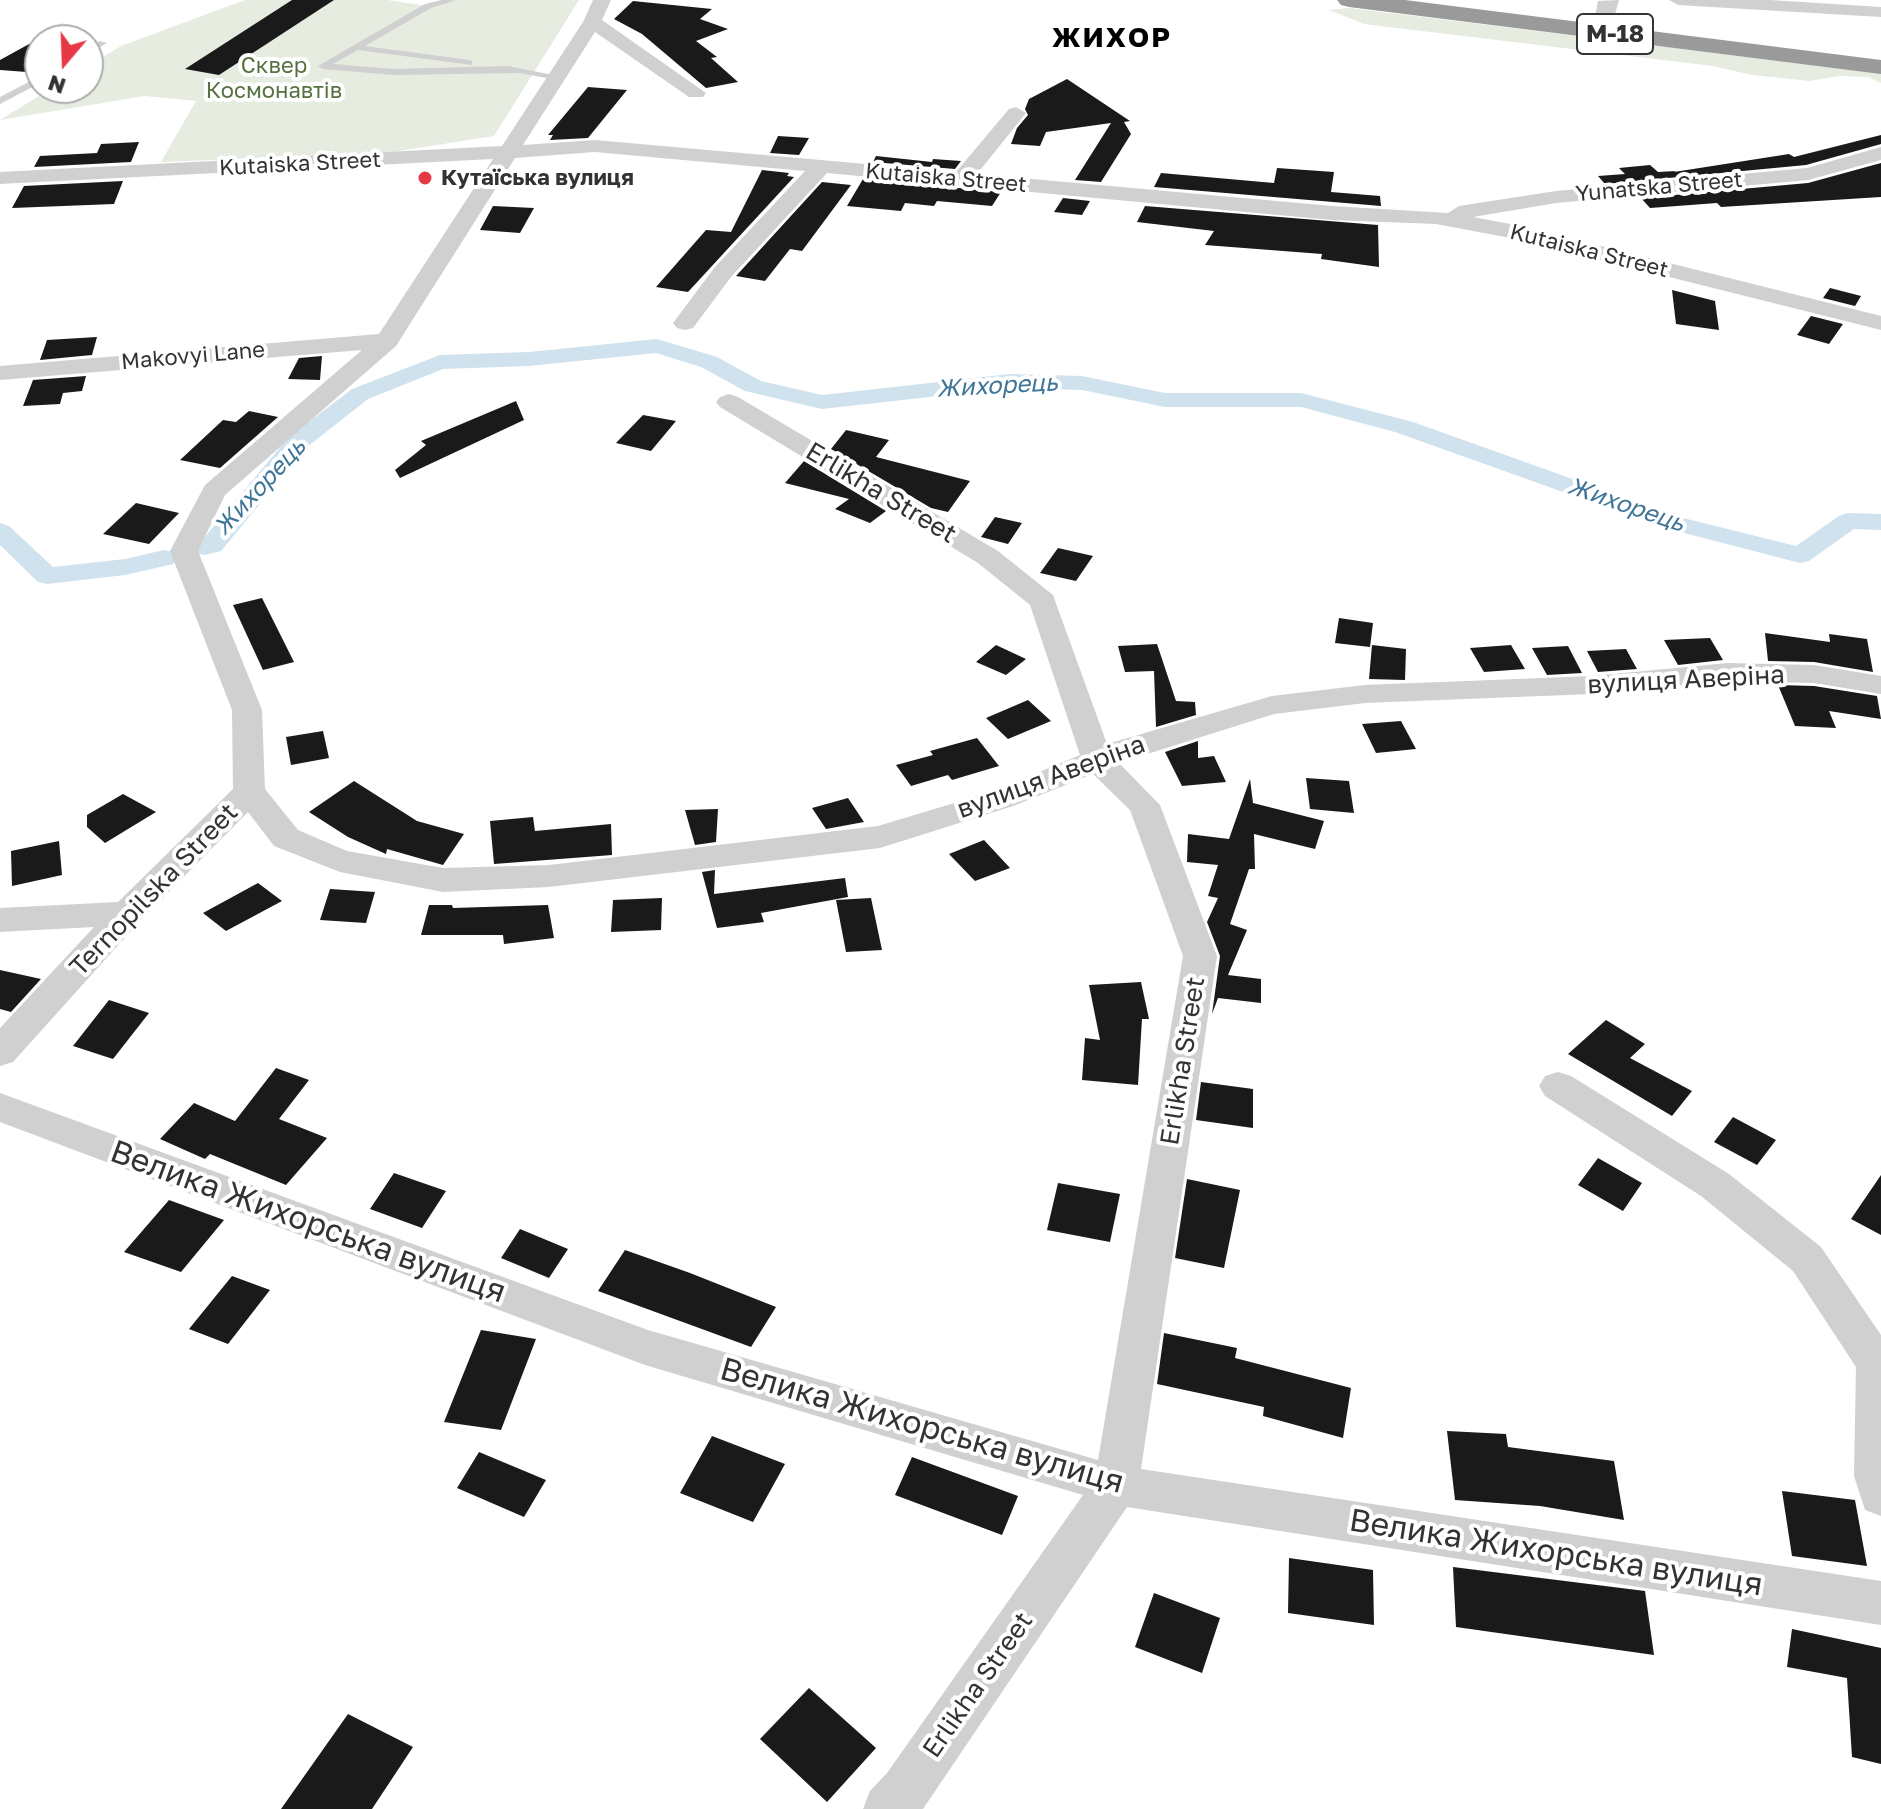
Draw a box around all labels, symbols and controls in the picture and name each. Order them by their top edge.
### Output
road number: М-18 [1577,14,1653,54]
district label: ЖИХОР [1052,21,1172,55]
north arrow [24,24,104,104]
park label: Сквер Космонавтів [206,53,342,104]
text: N [44,70,69,101]
street label: Kutaiska Street [218,147,382,181]
street label: Kutaiska Street [864,158,1028,198]
place label: Кутаїська вулиця [441,165,634,191]
street label: Yunatska Street [1574,167,1744,207]
marker: Кутаїська вулиця [416,169,434,187]
street label: Kutaiska Street [1507,219,1671,283]
street label: Makovyi Lane [120,337,266,375]
water label: Жихорець [936,368,1058,404]
water label: Жихорець [208,433,312,541]
street label: Erlikha Street [800,436,962,550]
water label: Жихорець [1564,472,1688,538]
street label: вулиця Аверіна [1586,659,1786,701]
street label: вулиця Аверіна [953,729,1149,825]
street label: Ternopilska Street [64,797,244,983]
street label: Erlikha Street [1154,975,1212,1147]
street label: Велика Жихорська вулиця [105,1132,511,1312]
street label: Велика Жихорська вулиця [716,1350,1128,1502]
street label: Велика Жихорська вулиця [1347,1501,1765,1605]
street label: Erlikha Street [916,1606,1040,1764]

